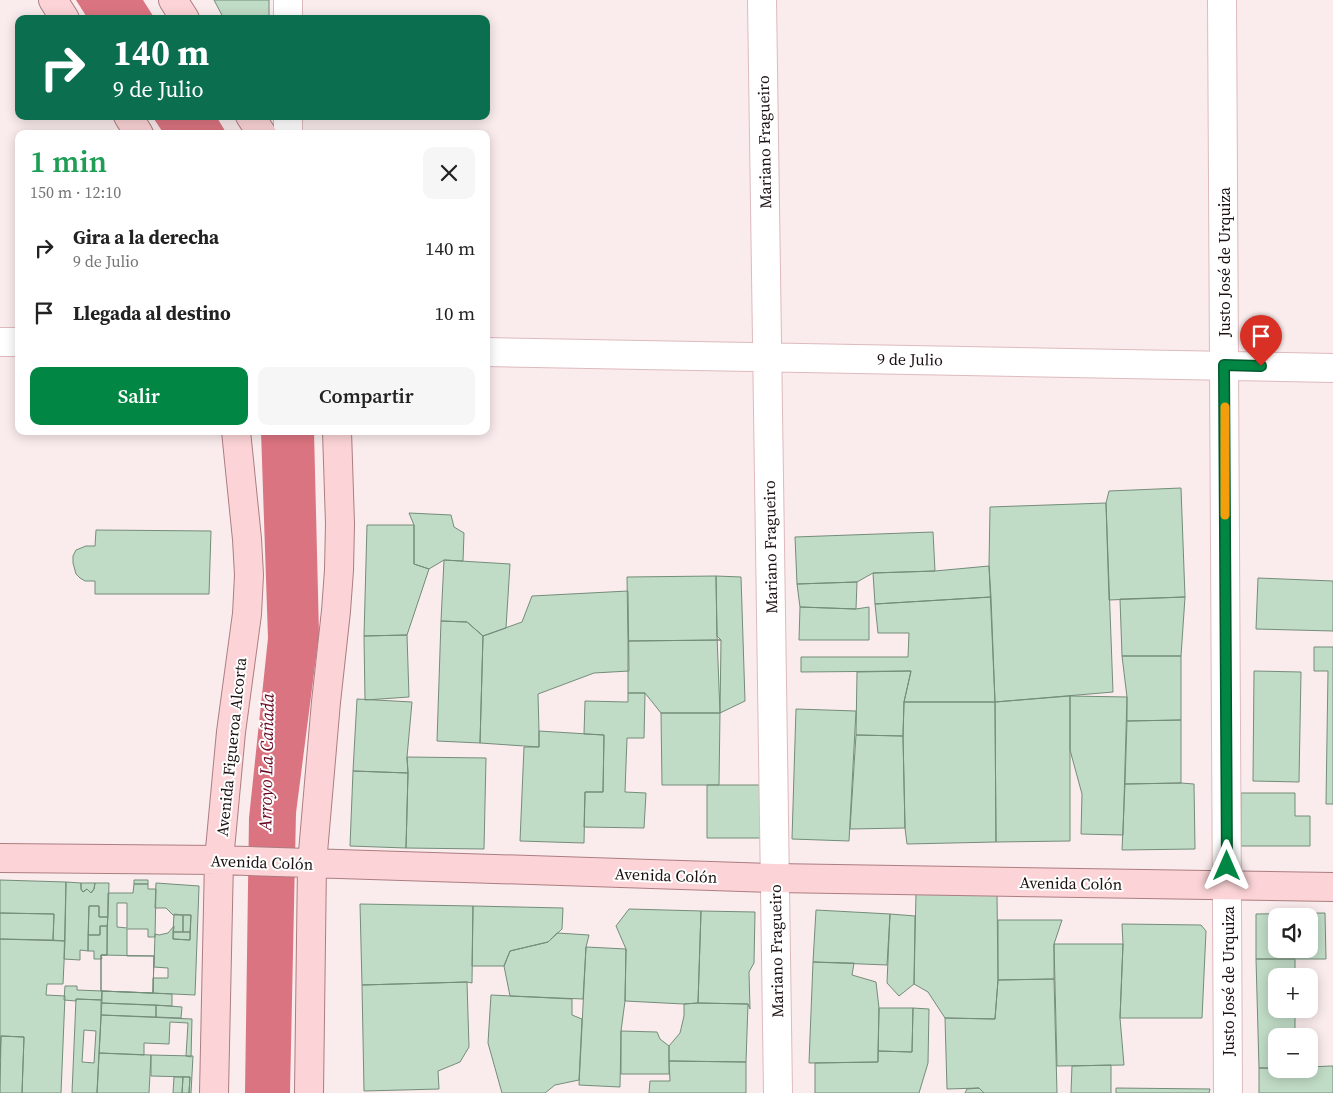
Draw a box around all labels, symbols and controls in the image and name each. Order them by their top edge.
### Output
text: 140 m [113,29,209,77]
icon: right [30,35,95,100]
text: 9 de Julio [113,74,204,104]
street label: Mariano Fragueiro [752,75,776,209]
text: 1 min [30,141,107,182]
button: close [423,147,475,199]
text: 150 m · 12:10 [30,181,121,203]
street label: Justo José de Urquiza [1213,186,1235,338]
text: Gira a la derecha [73,224,219,250]
icon: right [30,234,58,262]
text: 140 m [425,235,475,261]
text: 9 de Julio [73,250,139,272]
icon: arrive [30,299,58,327]
text: Llegada al destino [73,300,231,326]
text: 10 m [434,300,475,326]
pin [1240,315,1282,366]
icon: arrive [1247,322,1275,350]
street label: 9 de Julio [877,347,943,371]
button: Salir [30,367,248,425]
button: Compartir [258,367,475,425]
street label: Mariano Fragueiro [758,480,782,614]
street label: Avenida Figueroa Alcorta [211,656,251,838]
water label: Arroyo La Cañada [252,692,280,832]
position arrow [1200,839,1252,891]
street label: Avenida Colón [210,849,314,875]
street label: Avenida Colón [614,862,718,888]
street label: Avenida Colón [1019,871,1123,895]
street label: Mariano Fragueiro [764,884,788,1018]
street label: Justo José de Urquiza [1217,905,1239,1057]
map controls [1268,908,1318,1078]
button: sound [1268,908,1318,958]
button: + [1268,968,1318,1018]
button: − [1268,1028,1318,1078]

